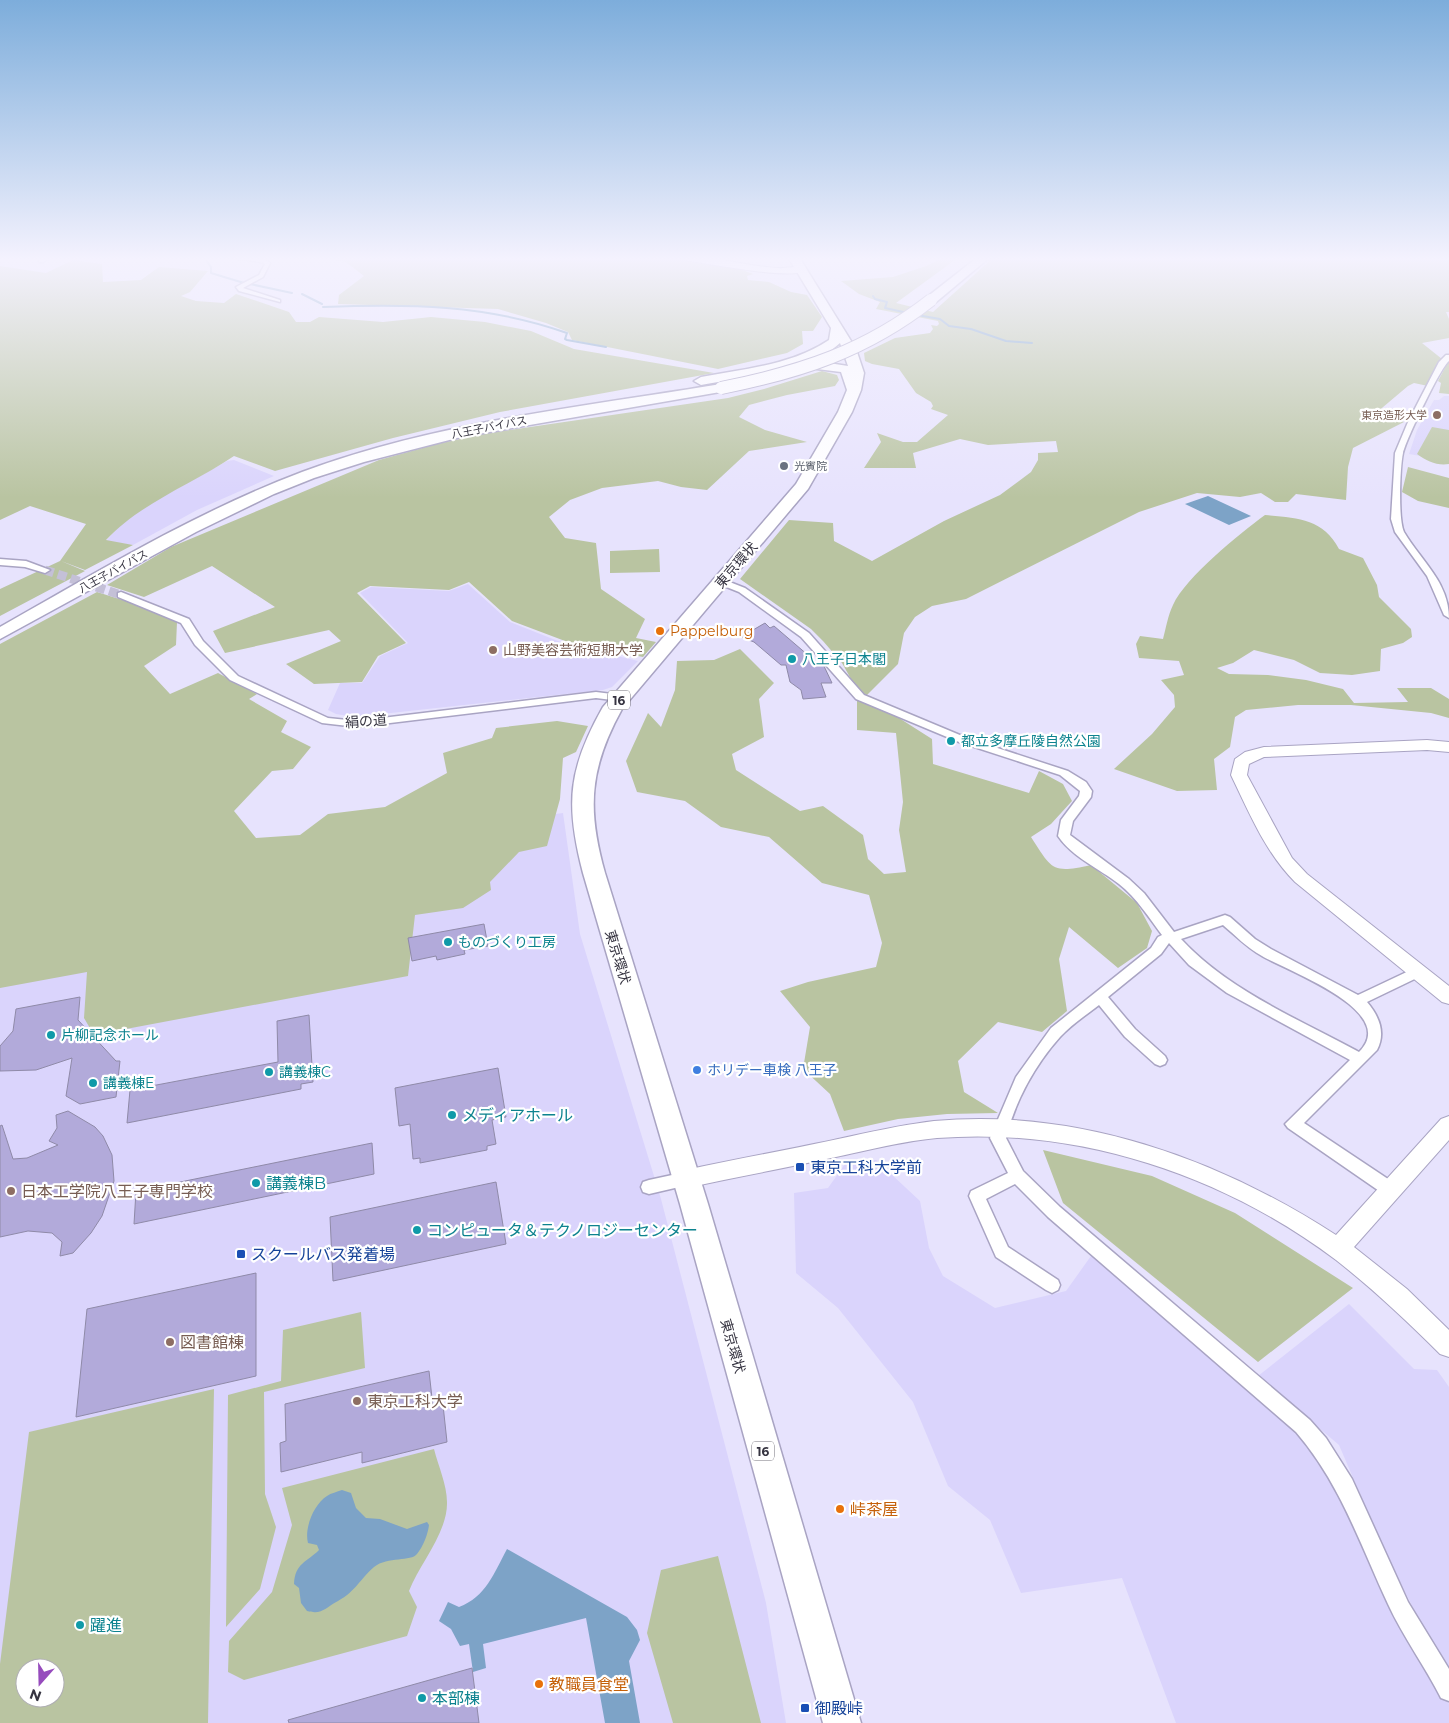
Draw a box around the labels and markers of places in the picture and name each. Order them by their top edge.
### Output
place label: 東京造形大学 [1361,408,1427,422]
marker: 東京造形大学 [1431,409,1443,421]
place label: 光賓院 [794,459,827,473]
marker: 光賓院 [778,460,790,472]
place label: Pappelburg [670,622,753,640]
marker: Pappelburg [654,625,666,637]
place label: 山野美容芸術短期大学 [503,641,643,659]
marker: 山野美容芸術短期大学 [487,644,499,656]
place label: 八王子日本閣 [802,650,886,668]
marker: 八王子日本閣 [786,653,798,665]
place label: 都立多摩丘陵自然公園 [961,732,1101,750]
marker: 都立多摩丘陵自然公園 [945,735,957,747]
place label: ものづくり工房 [458,933,556,951]
marker: ものづくり工房 [442,936,454,948]
place label: 片柳記念ホール [61,1026,159,1044]
marker: 片柳記念ホール [45,1029,57,1041]
place label: ホリデー車検 八王子 [707,1061,837,1079]
place label: 講義棟C [279,1063,331,1081]
marker: ホリデー車検 八王子 [691,1064,703,1076]
marker: 講義棟C [263,1066,275,1078]
place label: 講義棟E [103,1074,154,1092]
marker: 講義棟E [87,1077,99,1089]
place label: メディアホール [462,1106,573,1125]
marker: メディアホール [446,1109,458,1121]
place label: 東京工科大学前 [810,1158,922,1177]
marker: 東京工科大学前 [794,1161,806,1173]
place label: 講義棟B [266,1174,326,1193]
marker: 講義棟B [250,1177,262,1189]
place label: 日本工学院八王子専門学校 [21,1182,213,1201]
marker: 日本工学院八王子専門学校 [5,1185,17,1197]
place label: コンピュータ＆テクノロジーセンター [427,1221,698,1240]
marker: コンピュータ＆テクノロジーセンター [411,1224,423,1236]
place label: スクールバス発着場 [251,1245,395,1264]
marker: スクールバス発着場 [235,1248,247,1260]
place label: 図書館棟 [180,1333,244,1352]
marker: 図書館棟 [164,1336,176,1348]
place label: 東京工科大学 [367,1392,463,1411]
marker: 東京工科大学 [351,1395,363,1407]
place label: 峠茶屋 [850,1500,898,1519]
marker: 峠茶屋 [834,1503,846,1515]
place label: 躍進 [90,1616,122,1635]
marker: 躍進 [74,1619,86,1631]
place label: 教職員食堂 [549,1675,629,1694]
marker: 教職員食堂 [533,1678,545,1690]
place label: 本部棟 [432,1689,480,1708]
marker: 本部棟 [416,1692,428,1704]
place label: 御殿峠 [815,1699,863,1718]
marker: 御殿峠 [799,1702,811,1714]

